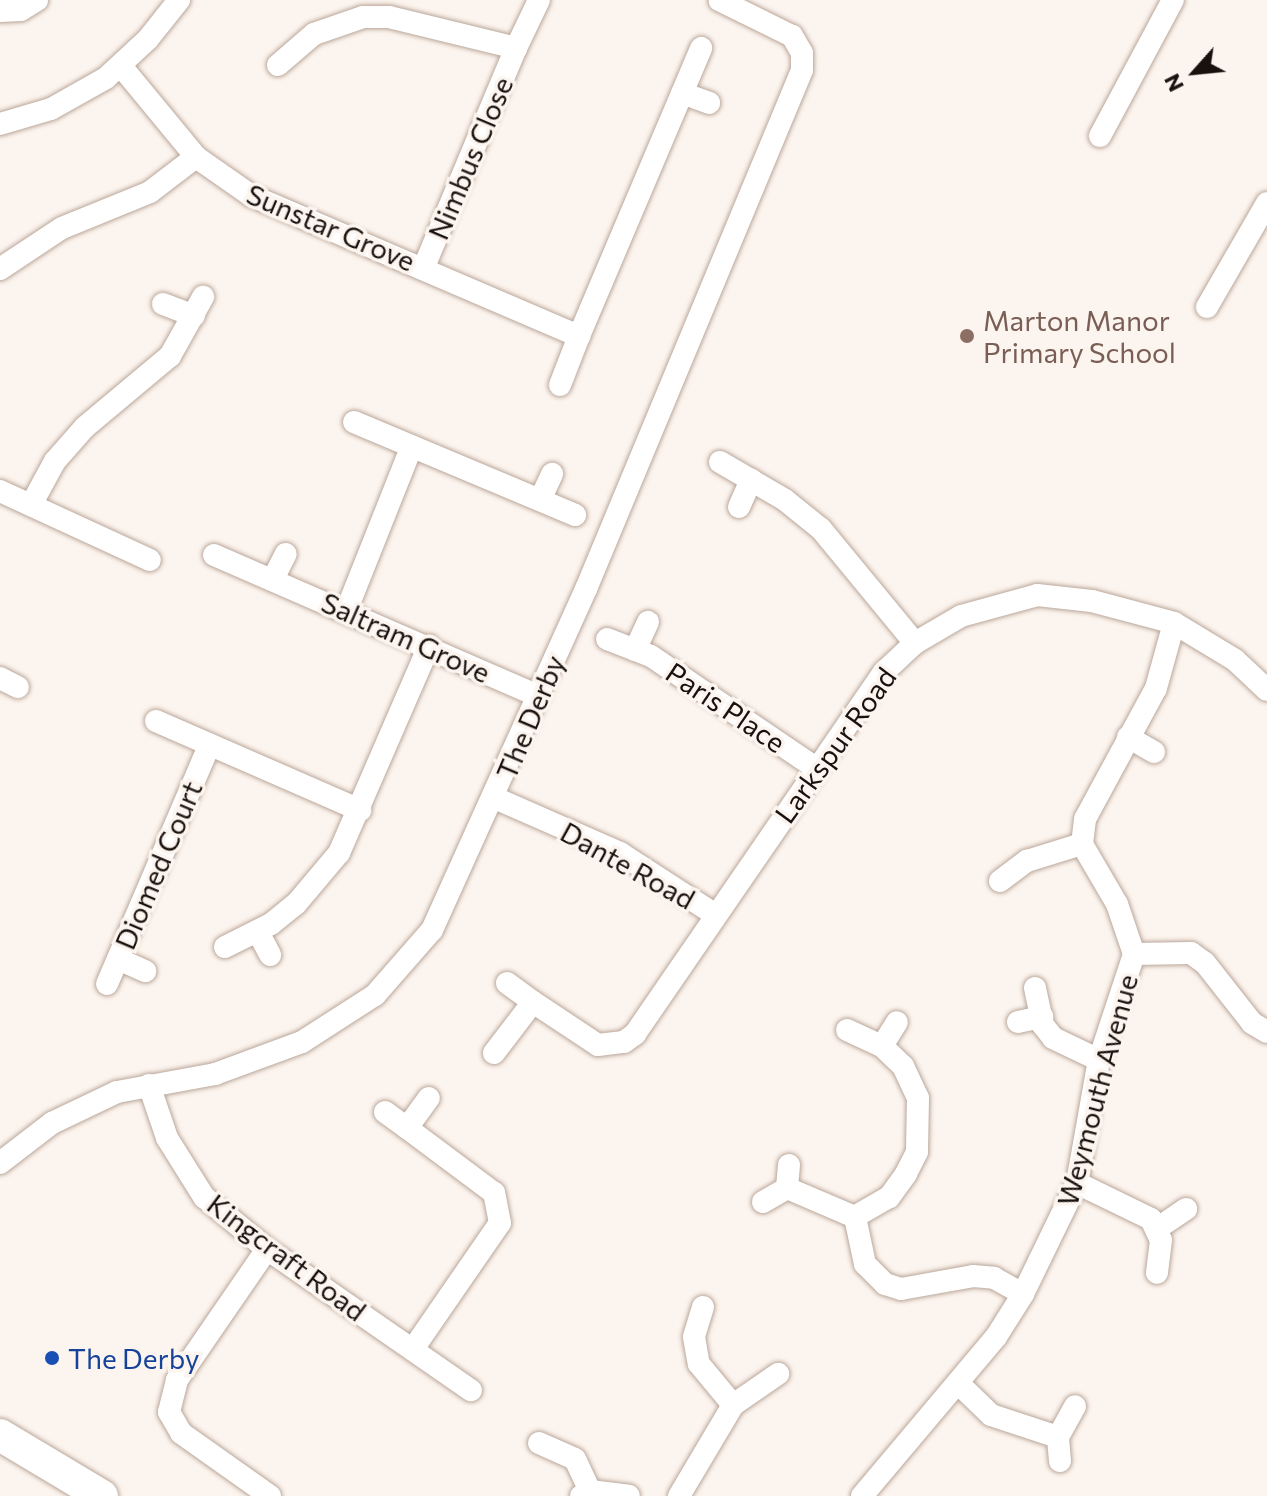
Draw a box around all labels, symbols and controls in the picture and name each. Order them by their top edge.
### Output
north arrow [1155,32,1235,112]
text: N [1157,70,1189,97]
street label: Nimbus Close [421,72,519,244]
street label: Sunstar Grove [242,176,420,278]
place label: Marton Manor Primary School [983,303,1176,369]
marker: Marton Manor Primary School [958,327,976,345]
street label: Saltram Grove [316,585,496,689]
street label: The Derby [489,650,571,784]
street label: Paris Place [660,655,792,759]
street label: Larkspur Road [767,661,903,829]
street label: Diomed Court [107,776,209,954]
street label: Dante Road [555,814,701,916]
street label: Weymouth Avenue [1050,970,1144,1210]
street label: Kingcraft Road [201,1187,373,1327]
place label: The Derby [68,1341,199,1375]
marker: The Derby [43,1349,61,1367]

